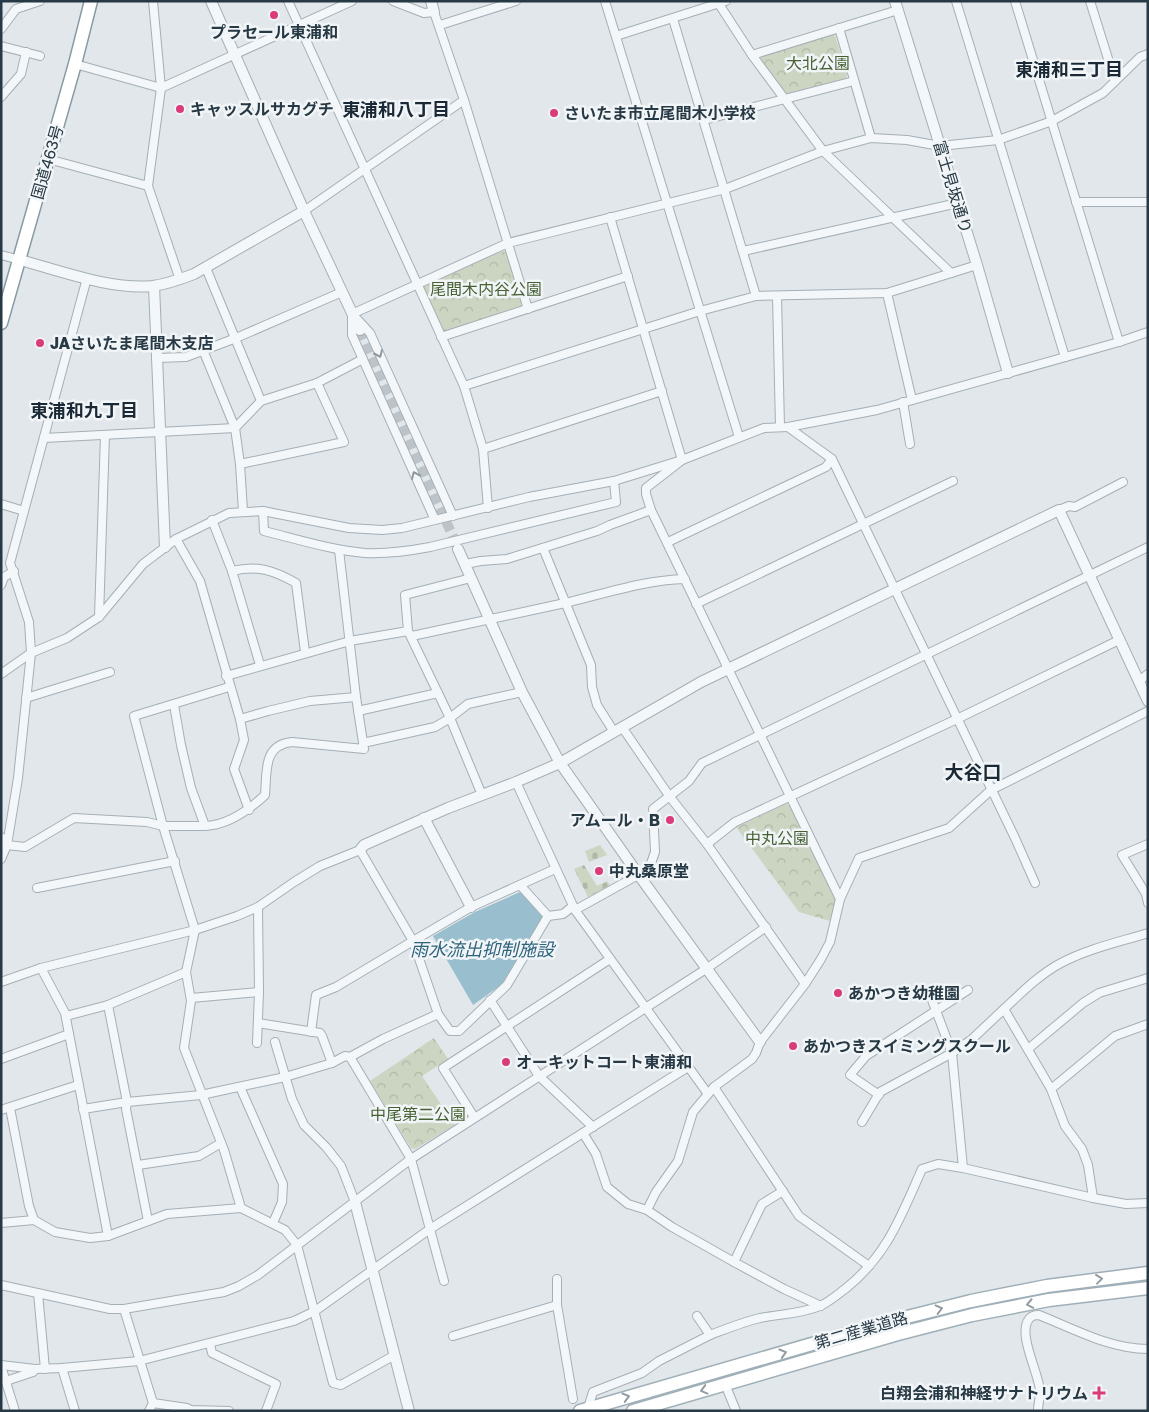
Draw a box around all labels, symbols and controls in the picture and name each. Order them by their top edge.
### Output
marker: プラセール東浦和 [268,9,280,21]
place label: プラセール東浦和 [210,22,338,42]
park label: 大北公園 [786,53,850,73]
district label: 東浦和三丁目 [1015,58,1123,80]
district label: 東浦和八丁目 [342,98,450,120]
place label: キャッスルサカグチ [190,99,334,119]
marker: キャッスルサカグチ [174,103,186,115]
place label: さいたま市立尾間木小学校 [564,103,756,123]
marker: さいたま市立尾間木小学校 [548,107,560,119]
street label: 国道463号 [27,122,67,202]
street label: 富士見坂通り [929,138,977,236]
park label: 尾間木内谷公園 [430,279,542,299]
place label: JAさいたま尾間木支店 [50,333,214,353]
marker: JAさいたま尾間木支店 [34,337,46,349]
one-way arrow [373,349,384,358]
district label: 東浦和九丁目 [30,399,138,421]
one-way arrow [411,471,422,480]
district label: 大谷口 [944,760,1002,783]
place label: アムール・B [570,810,660,830]
marker: アムール・B [664,814,676,826]
park label: 中丸公園 [745,828,809,848]
place label: 中丸桑原堂 [609,861,689,881]
marker: 中丸桑原堂 [593,865,605,877]
water label: 雨水流出抑制施設 [410,938,557,960]
place label: あかつき幼稚園 [848,983,960,1003]
marker: あかつき幼稚園 [832,987,844,999]
place label: あかつきスイミングスクール [803,1036,1011,1056]
marker: あかつきスイミングスクール [787,1040,799,1052]
place label: オーキットコート東浦和 [516,1052,692,1072]
marker: オーキットコート東浦和 [500,1056,512,1068]
park label: 中尾第二公園 [370,1104,466,1124]
one-way arrow [1095,1274,1103,1285]
one-way arrow [1026,1298,1035,1309]
one-way arrow [935,1304,943,1314]
street label: 第二産業道路 [812,1307,910,1353]
one-way arrow [778,1348,786,1358]
place label: 白翔会浦和神経サナトリウム [880,1383,1088,1403]
one-way arrow [700,1384,708,1395]
marker: 白翔会浦和神経サナトリウム [1092,1386,1106,1400]
one-way arrow [622,1393,630,1403]

